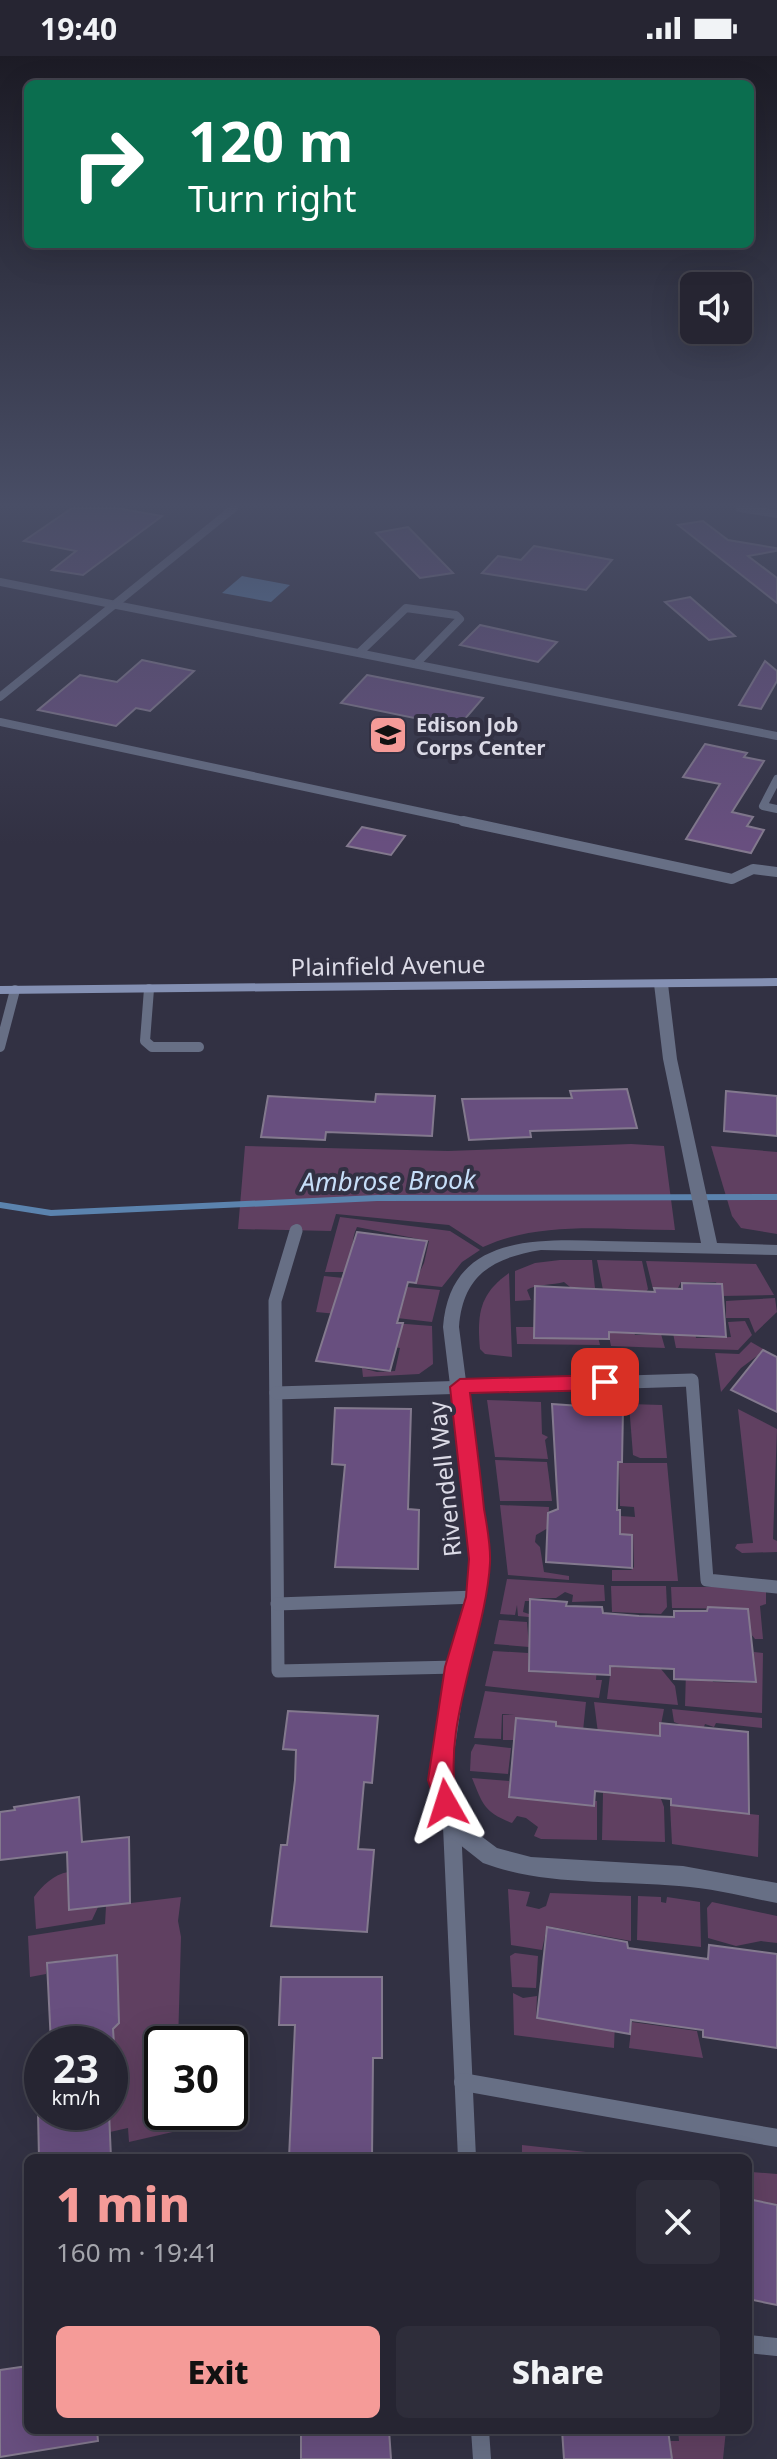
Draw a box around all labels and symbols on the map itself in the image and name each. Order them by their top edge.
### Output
place label: Edison Job Corps Center [416,711,546,761]
school or university icon: Edison Job Corps Center [367,714,409,756]
street label: Plainfield Avenue [290,947,486,983]
water label: Ambrose Brook [298,1160,477,1200]
pin [571,1348,639,1416]
street label: Rivendell Way [419,1399,469,1558]
position arrow [404,1761,488,1845]
speed limit sign: 30 [144,2026,248,2130]

